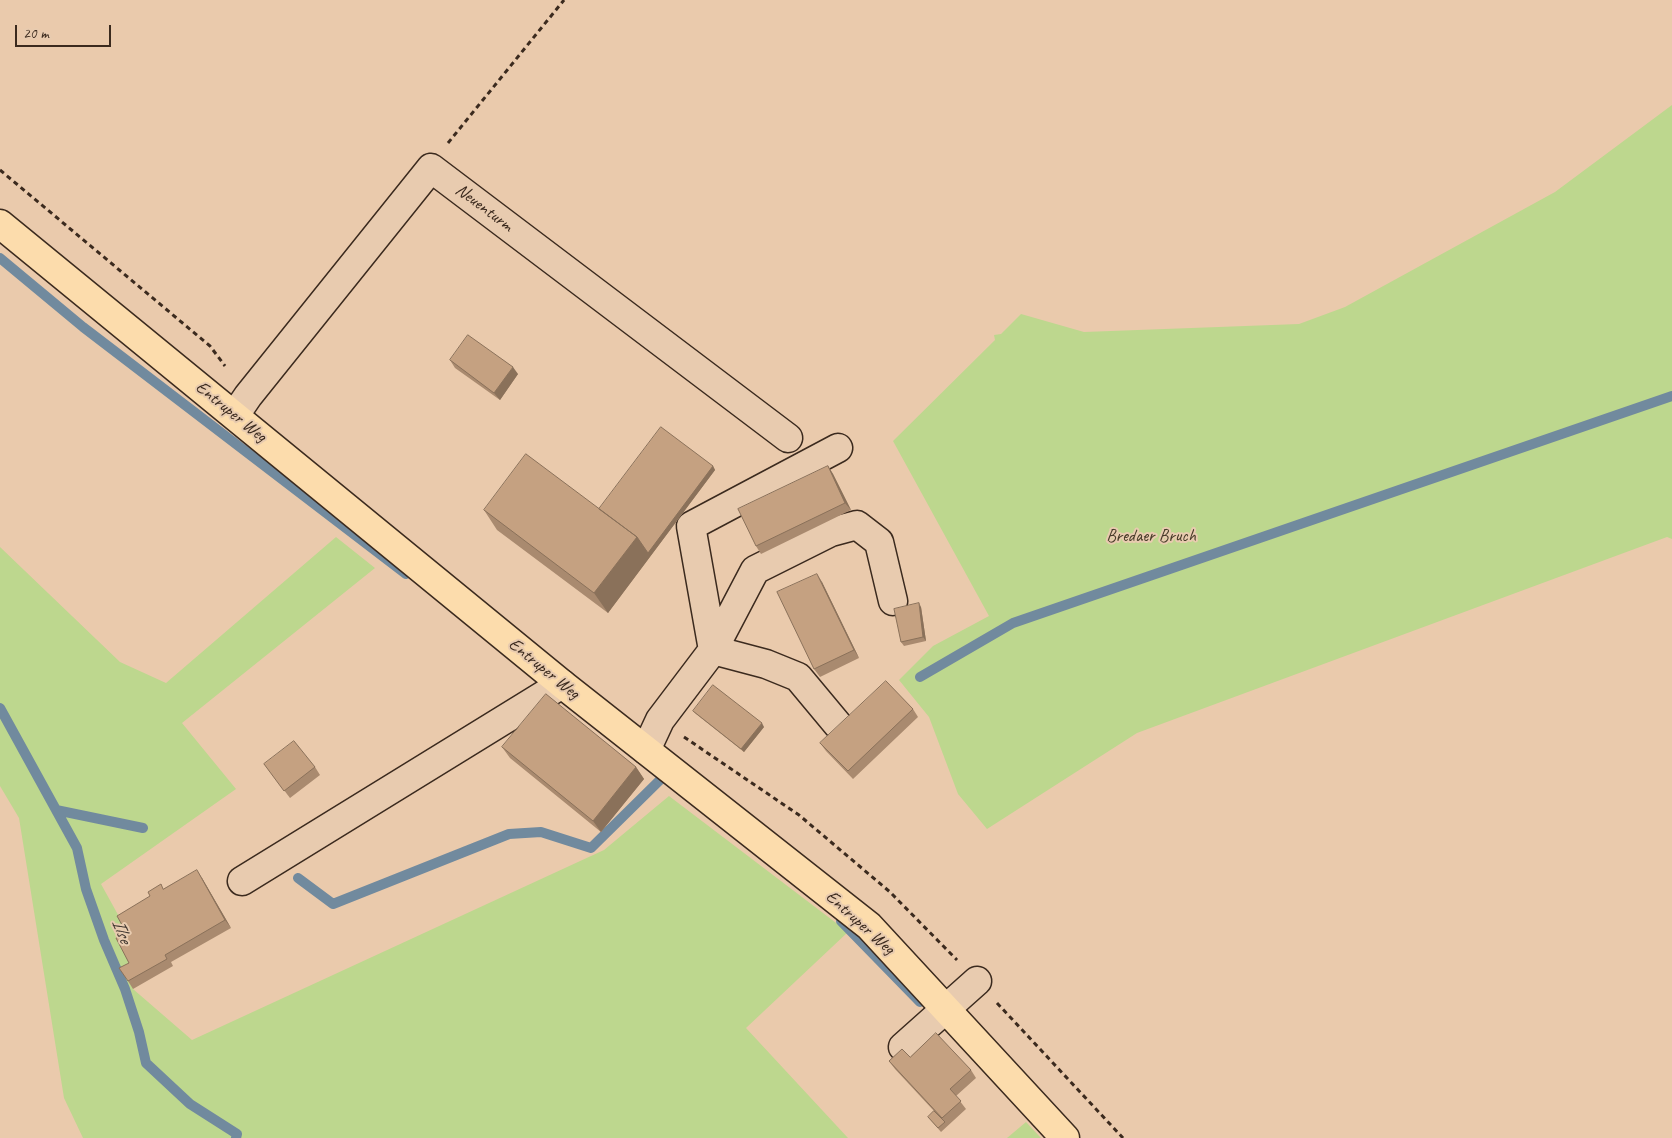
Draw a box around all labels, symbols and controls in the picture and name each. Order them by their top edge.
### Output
scale bar [18,15,114,47]
text: 20 m [23,24,49,43]
street label: Neuenturm [451,179,517,237]
street label: Entruper Weg [191,377,271,447]
park label: Bredaer Bruch [1106,525,1196,547]
street label: Entruper Weg [504,634,584,704]
street label: Entruper Weg [821,886,899,960]
water label: Ilse [106,916,136,946]

